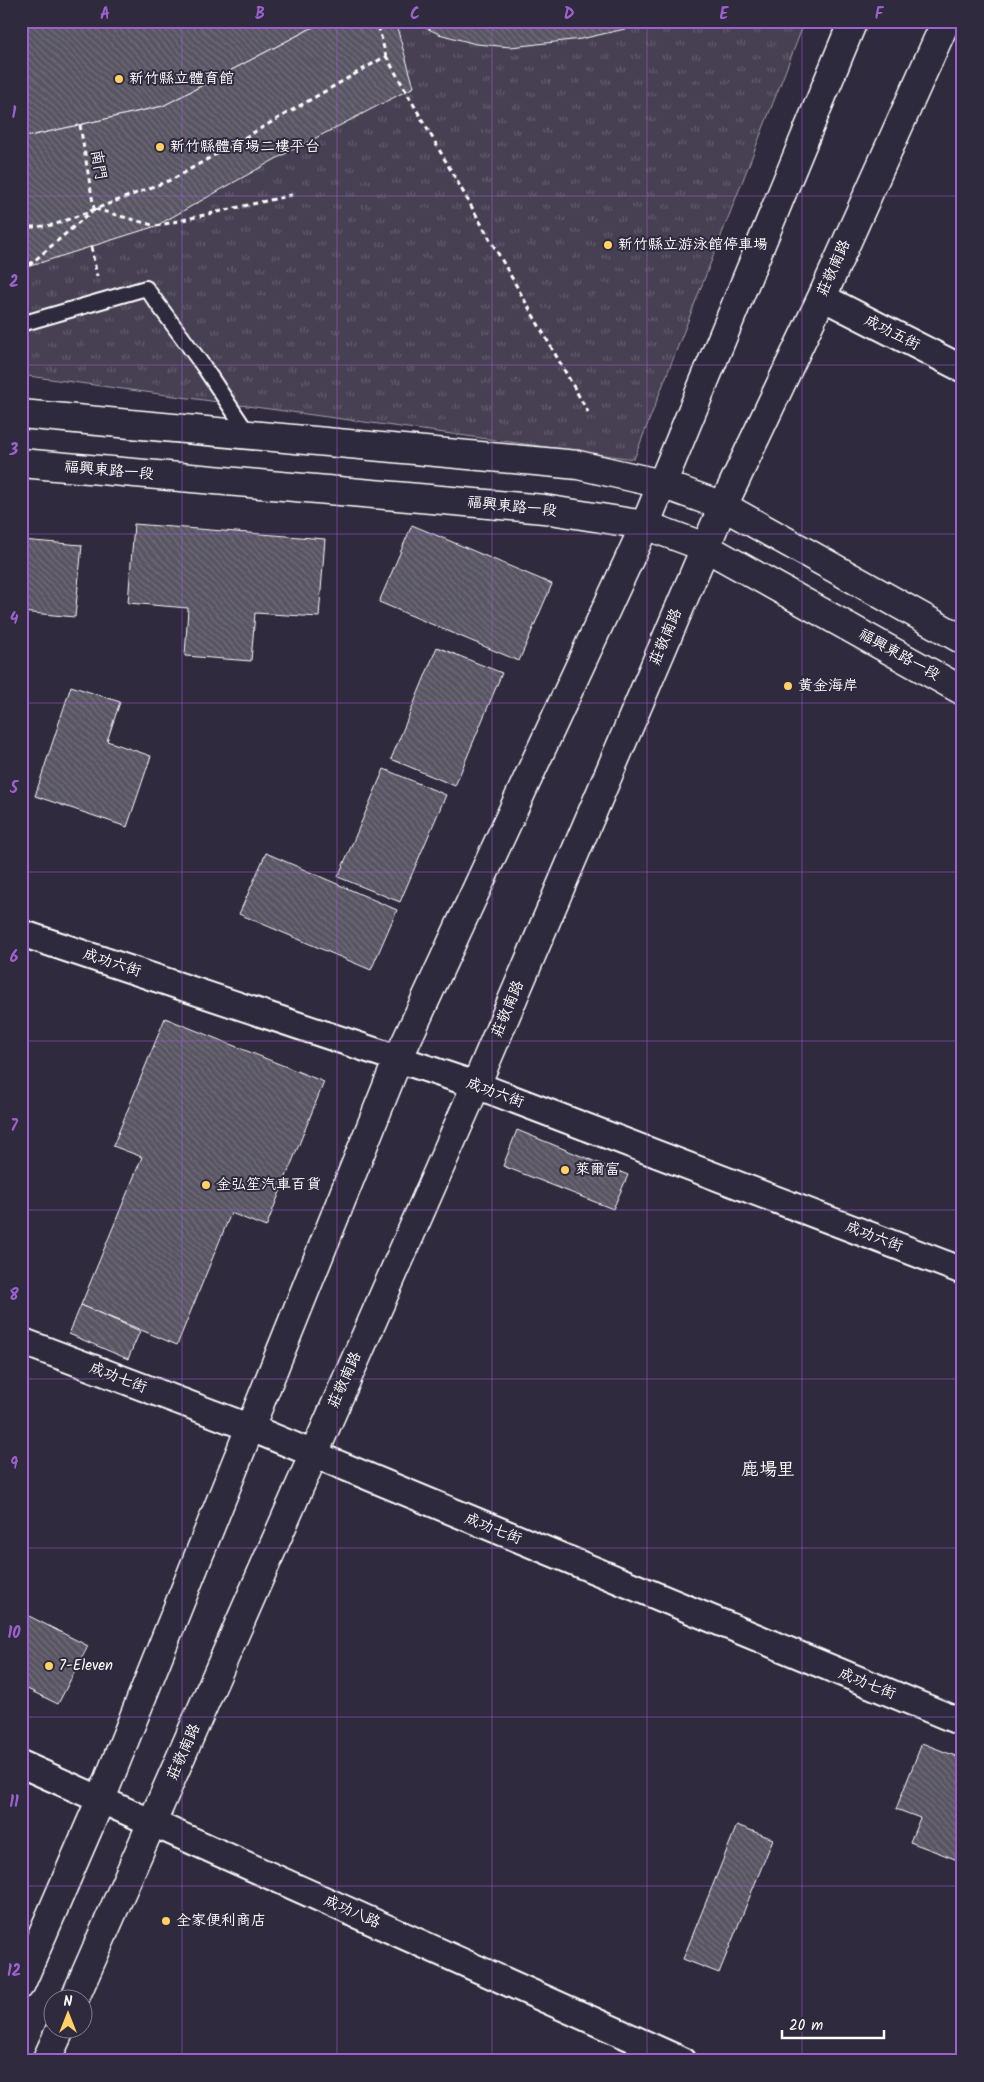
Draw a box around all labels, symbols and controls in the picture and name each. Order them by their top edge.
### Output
text: A [100,2,110,27]
text: B [255,2,265,27]
text: C [410,2,420,27]
text: D [564,2,575,27]
text: E [720,2,730,27]
text: F [875,2,885,27]
place label: 新竹縣立體育館 [129,67,234,91]
marker: 新竹縣立體育館 [113,73,125,85]
text: 1 [12,101,17,126]
place label: 新竹縣體育場二樓平台 [170,135,320,159]
marker: 新竹縣體育場二樓平台 [154,141,166,153]
street label: 南門 [84,148,112,182]
place label: 新竹縣立游泳館停車場 [618,233,768,257]
street label: 莊敬南路 [811,236,857,300]
marker: 新竹縣立游泳館停車場 [602,239,614,251]
text: 2 [9,270,19,295]
street label: 成功五街 [860,309,924,357]
text: 3 [9,438,19,463]
street label: 福興東路一段 [63,455,155,487]
street label: 福興東路一段 [466,490,558,524]
street label: 莊敬南路 [643,605,689,669]
text: 4 [10,607,19,632]
street label: 福興東路一段 [854,623,944,687]
place label: 黄金海岸 [798,674,858,698]
marker: 黄金海岸 [782,680,794,692]
text: 5 [9,776,20,801]
street label: 成功六街 [80,942,144,984]
text: 6 [10,945,19,970]
street label: 莊敬南路 [485,977,531,1041]
street label: 成功六街 [463,1071,527,1115]
text: 7 [10,1114,18,1139]
place label: 萊爾富 [575,1158,620,1182]
marker: 萊爾富 [559,1164,571,1176]
place label: 金弘笙汽車百貨 [216,1173,321,1197]
marker: 金弘笙汽車百貨 [200,1179,212,1191]
street label: 成功六街 [842,1215,906,1259]
text: 8 [9,1283,19,1308]
street label: 莊敬南路 [322,1348,368,1412]
street label: 成功七街 [86,1356,150,1400]
text: 9 [10,1452,18,1477]
district label: 鹿場里 [741,1456,795,1485]
street label: 成功七街 [461,1507,525,1551]
text: 10 [7,1621,21,1646]
place label: 7-Eleven [59,1654,113,1678]
marker: 7-Eleven [43,1660,55,1672]
street label: 成功七街 [835,1662,899,1706]
street label: 莊敬南路 [161,1720,207,1784]
text: 11 [9,1790,19,1815]
street label: 成功八路 [320,1889,384,1935]
place label: 全家便利商店 [176,1909,266,1933]
marker: 全家便利商店 [160,1915,172,1927]
text: 12 [7,1959,21,1984]
north arrow [42,1990,92,2040]
text: N [64,1991,73,2013]
scale bar [782,2007,884,2039]
text: 20 m [789,2014,823,2038]

